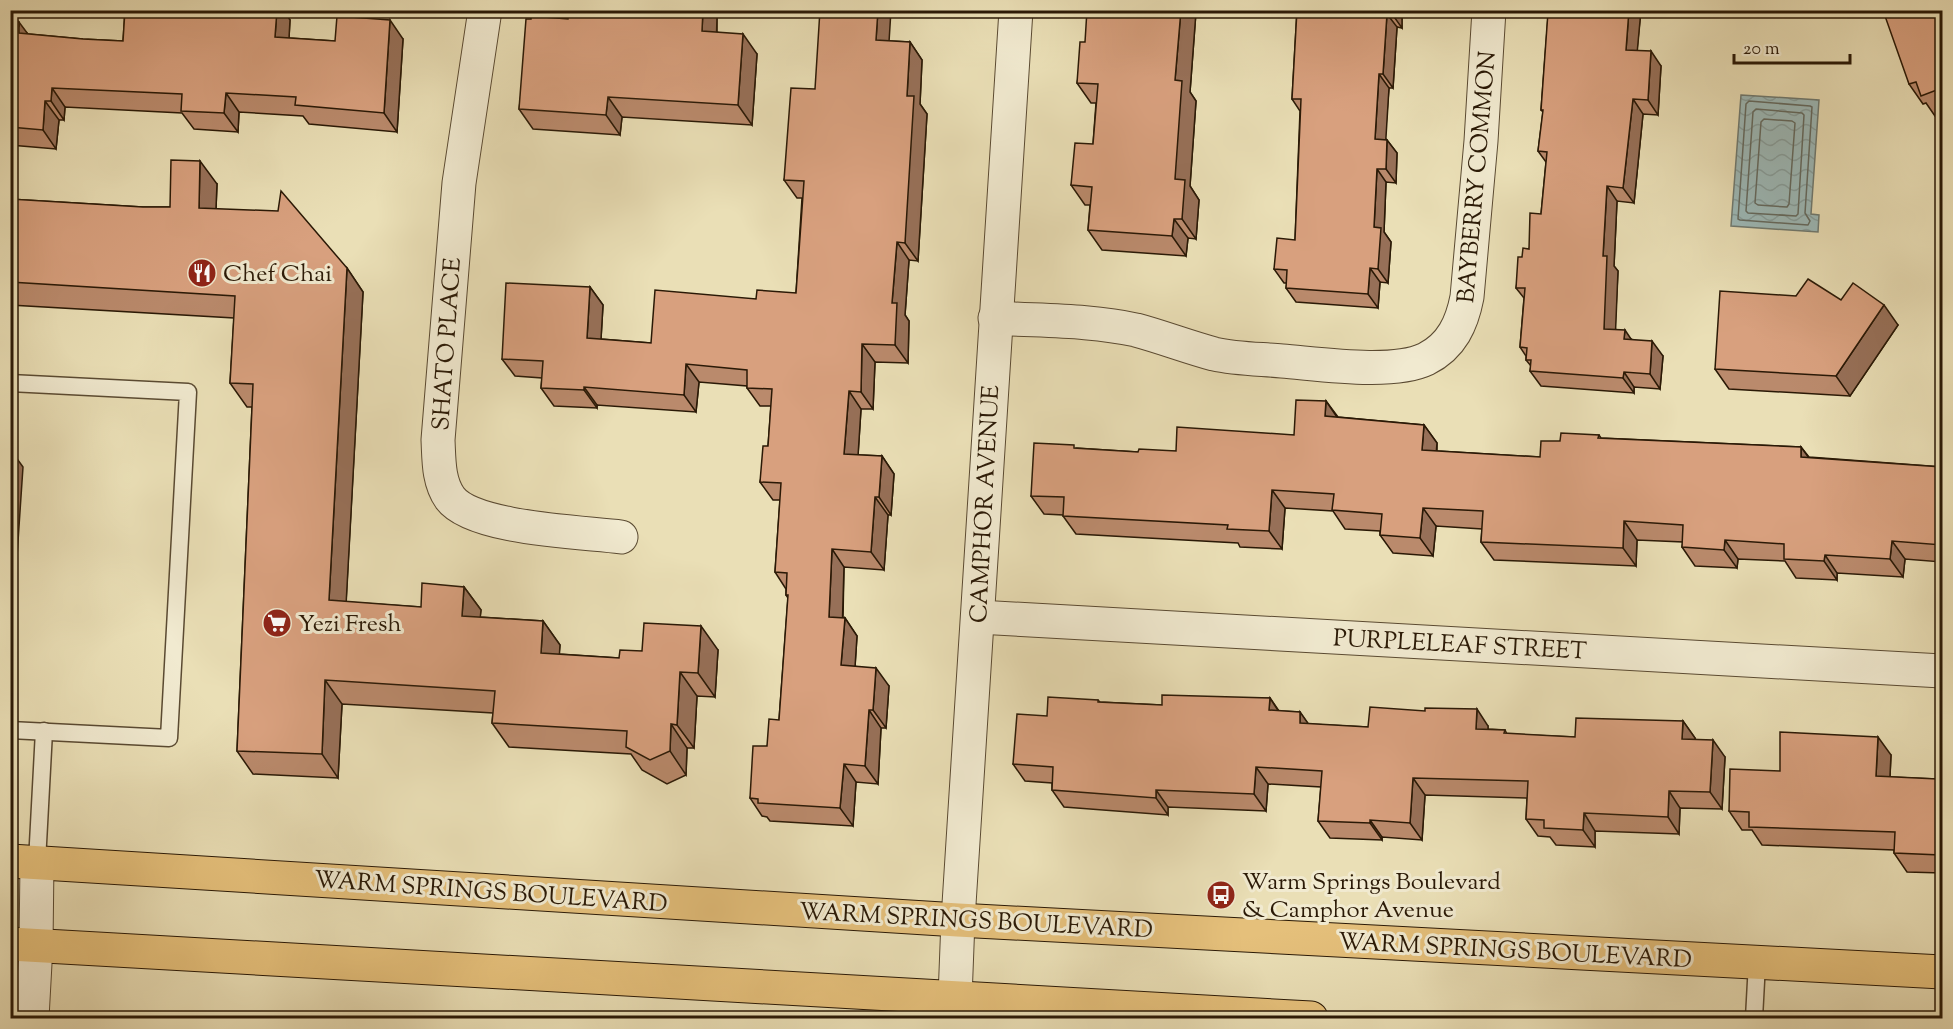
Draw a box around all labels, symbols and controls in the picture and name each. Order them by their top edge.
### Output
scale bar [1734,27,1850,65]
text: 20 m [1743,37,1780,63]
street label: BAYBERRY COMMON [1450,50,1506,305]
street label: SHATO PLACE [425,256,471,432]
restaurant icon: Chef Chai [186,257,218,289]
place label: Chef Chai [223,258,332,292]
street label: CAMPHOR AVENUE [963,384,1009,624]
supermarket icon: Yezi Fresh [261,607,293,639]
place label: Yezi Fresh [298,608,402,642]
street label: PURPLELEAF STREET [1332,622,1588,670]
street label: WARM SPRINGS BOULEVARD [313,864,669,922]
place label: Warm Springs Boulevard & Camphor Avenue [1242,866,1501,928]
bus stop icon: Warm Springs Boulevard & Camphor Avenue [1205,879,1237,911]
street label: WARM SPRINGS BOULEVARD [798,896,1154,948]
street label: WARM SPRINGS BOULEVARD [1337,926,1693,978]

